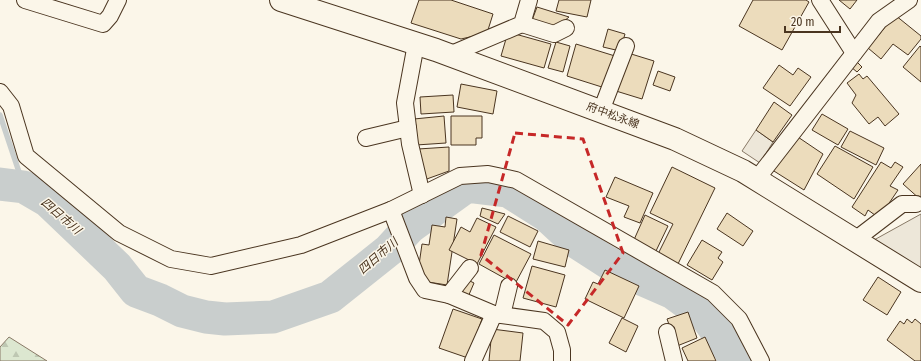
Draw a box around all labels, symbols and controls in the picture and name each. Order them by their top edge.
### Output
scale bar [785,8,840,34]
text: 20 m [791,15,815,29]
street label: 府中松永線 [585,100,641,131]
water label: 四日市川 [38,195,85,238]
water label: 四日市川 [355,234,402,277]

